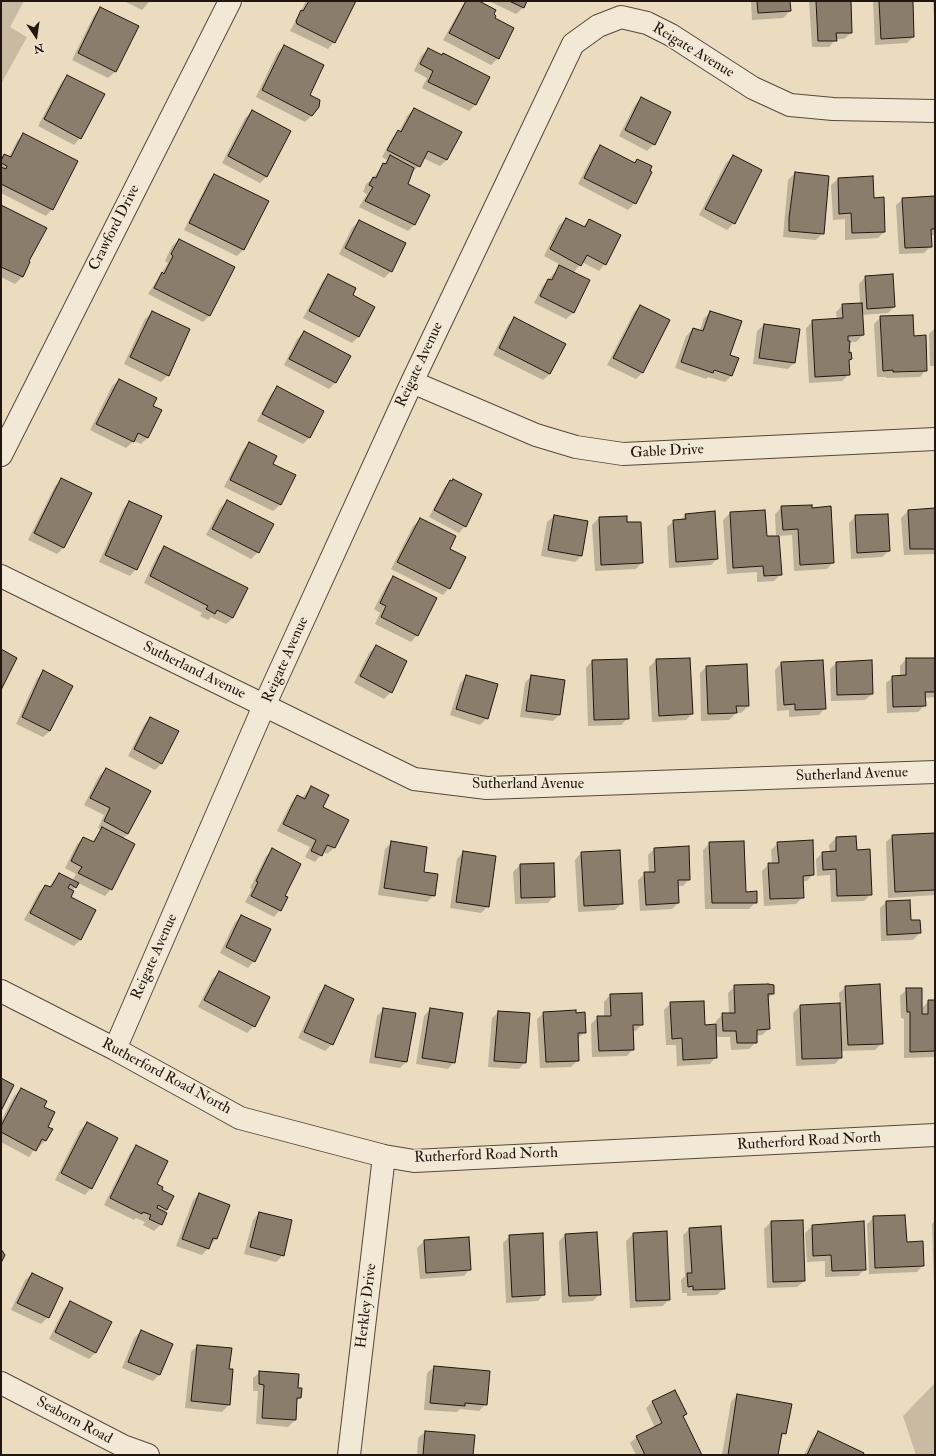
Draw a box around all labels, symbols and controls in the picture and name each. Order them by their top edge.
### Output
north arrow [16,16,56,56]
street label: Reigate Avenue [649,20,737,82]
text: N [33,41,45,56]
street label: Crawford Drive [86,182,144,274]
street label: Reigate Avenue [392,319,448,411]
street label: Gable Drive [630,441,704,463]
street label: Reigate Avenue [259,614,313,706]
street label: Sutherland Avenue [140,638,248,704]
street label: Sutherland Avenue [796,764,908,786]
street label: Sutherland Avenue [472,776,584,794]
street label: Reigate Avenue [128,911,182,1003]
street label: Rutherford Road North [98,1035,234,1119]
street label: Rutherford Road North [737,1129,881,1155]
street label: Rutherford Road North [414,1144,558,1168]
street label: Herkley Drive [353,1263,381,1349]
street label: Seaborn Road [33,1394,115,1448]

